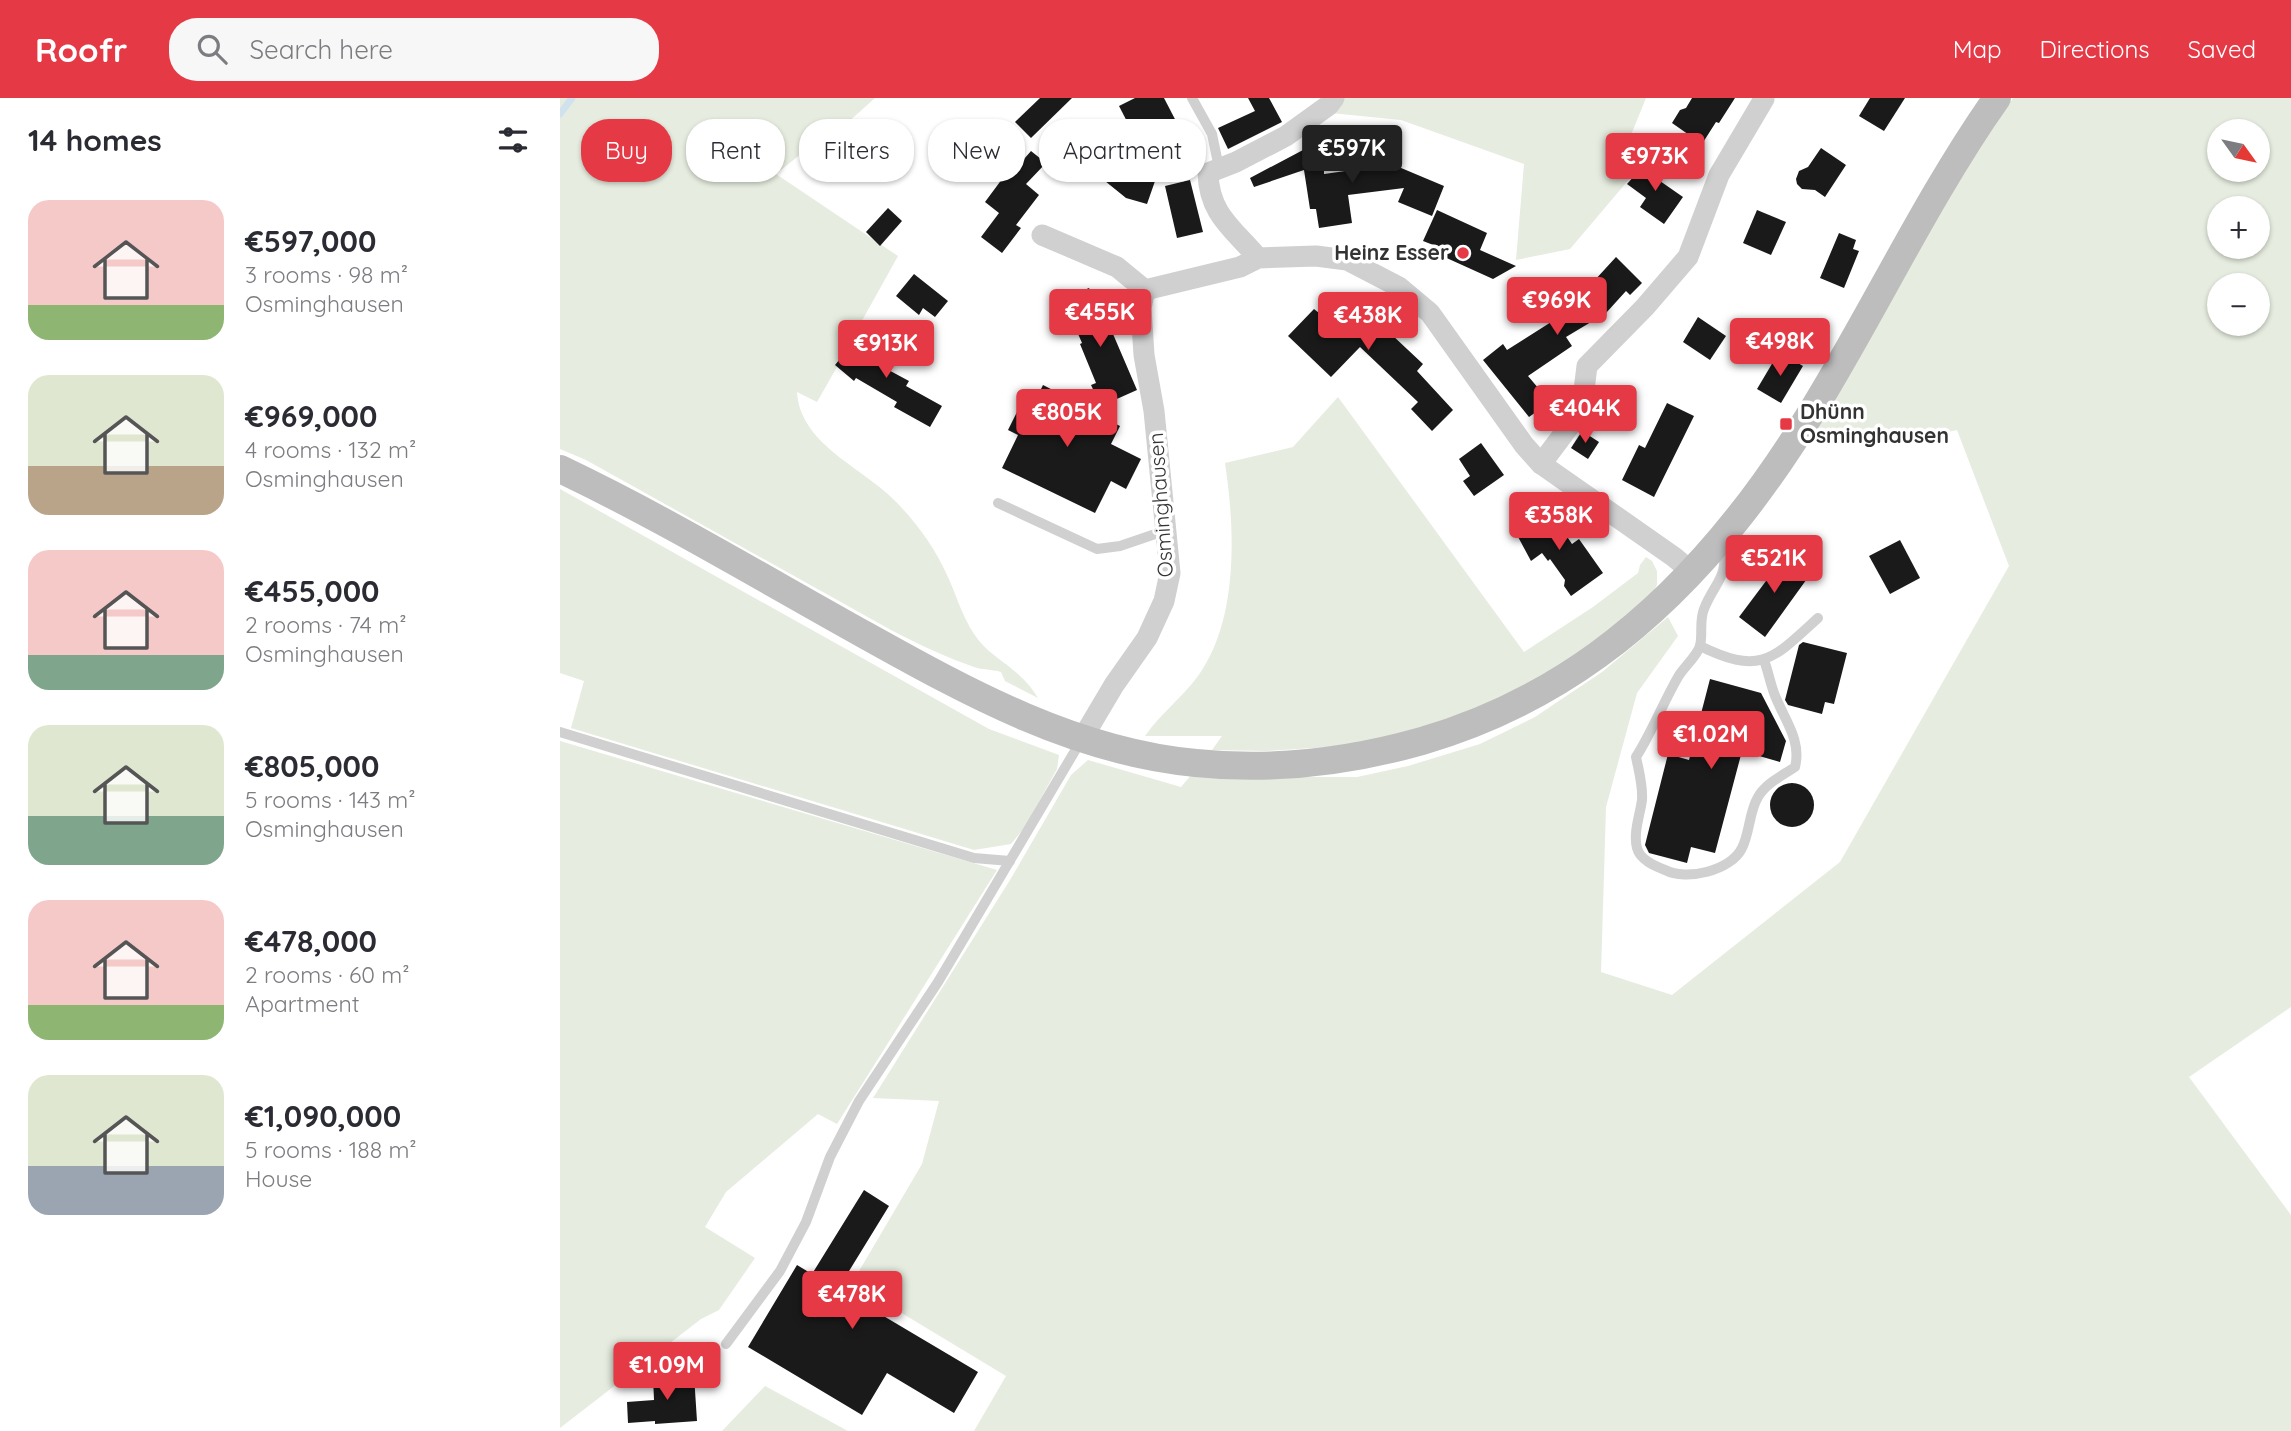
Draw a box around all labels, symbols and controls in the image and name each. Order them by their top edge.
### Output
search box [169,18,659,81]
text: Roofr [35,29,127,70]
icon: search [193,30,231,68]
text: Search here [249,33,393,66]
text: Map [1953,34,2002,64]
text: Directions [2040,34,2150,64]
text: Saved [2188,34,2256,64]
chip: Buy [581,119,672,182]
chip: Rent [686,119,785,182]
chip: Filters [799,119,914,182]
chip: New [928,119,1025,182]
chip: Apartment [1039,119,1206,182]
north arrow [2207,119,2270,182]
map controls [2207,119,2270,336]
text: 14 homes [28,121,162,159]
icon: filters [494,121,532,159]
pin: €597K [1303,126,1401,185]
text: €597K [1318,133,1386,162]
pin: €973K [1606,134,1704,193]
text: €973K [1622,141,1688,170]
button: + [2207,196,2270,259]
text: €597,000 [245,222,376,260]
icon: home [84,228,168,312]
place label: Heinz Esser [1334,239,1449,265]
marker: Heinz Esser [1455,245,1471,261]
text: 3 rooms · 98 m² [245,260,408,289]
button: − [2207,273,2270,336]
pin: €969K [1508,278,1606,337]
text: €969K [1523,285,1591,314]
text: Osminghausen [245,289,404,318]
pin: €455K [1051,289,1149,349]
pin: €438K [1319,292,1417,352]
text: €455K [1065,297,1135,326]
text: €438K [1334,300,1402,329]
pin: €498K [1731,318,1829,378]
pin: €913K [837,320,935,380]
text: €498K [1746,326,1814,355]
text: €913K [854,328,918,357]
pin: €404K [1536,386,1634,445]
pin: €805K [1018,390,1116,449]
text: €404K [1550,393,1620,422]
text: €969,000 [245,397,377,435]
text: €805K [1032,397,1102,426]
place label: Dhünn Osminghausen [1800,398,1949,448]
icon: home [84,403,168,487]
marker: Dhünn Osminghausen [1778,416,1794,432]
street label: Osminghausen [1142,432,1178,578]
text: 4 rooms · 132 m² [245,435,416,464]
text: Osminghausen [245,464,404,493]
pin: €358K [1510,492,1608,552]
text: €358K [1525,500,1593,529]
pin: €521K [1725,536,1823,595]
text: €521K [1742,543,1806,572]
text: €455,000 [245,572,380,610]
icon: home [84,578,168,662]
text: 2 rooms · 74 m² [245,610,407,639]
text: Osminghausen [245,639,404,668]
pin: €1.02M [1654,712,1768,771]
text: €1.02M [1673,719,1749,748]
text: €805,000 [245,747,379,785]
icon: home [84,753,168,837]
text: 5 rooms · 143 m² [245,785,416,814]
text: Osminghausen [245,814,404,843]
text: €478,000 [245,922,377,960]
icon: home [84,928,168,1012]
text: 2 rooms · 60 m² [245,960,410,989]
text: Apartment [245,989,359,1018]
text: €1,090,000 [245,1097,401,1135]
icon: home [84,1103,168,1187]
text: 5 rooms · 188 m² [245,1135,417,1164]
text: House [245,1164,312,1193]
pin: €478K [803,1272,901,1331]
text: €478K [818,1279,886,1308]
pin: €1.09M [610,1342,724,1402]
text: €1.09M [629,1350,705,1379]

